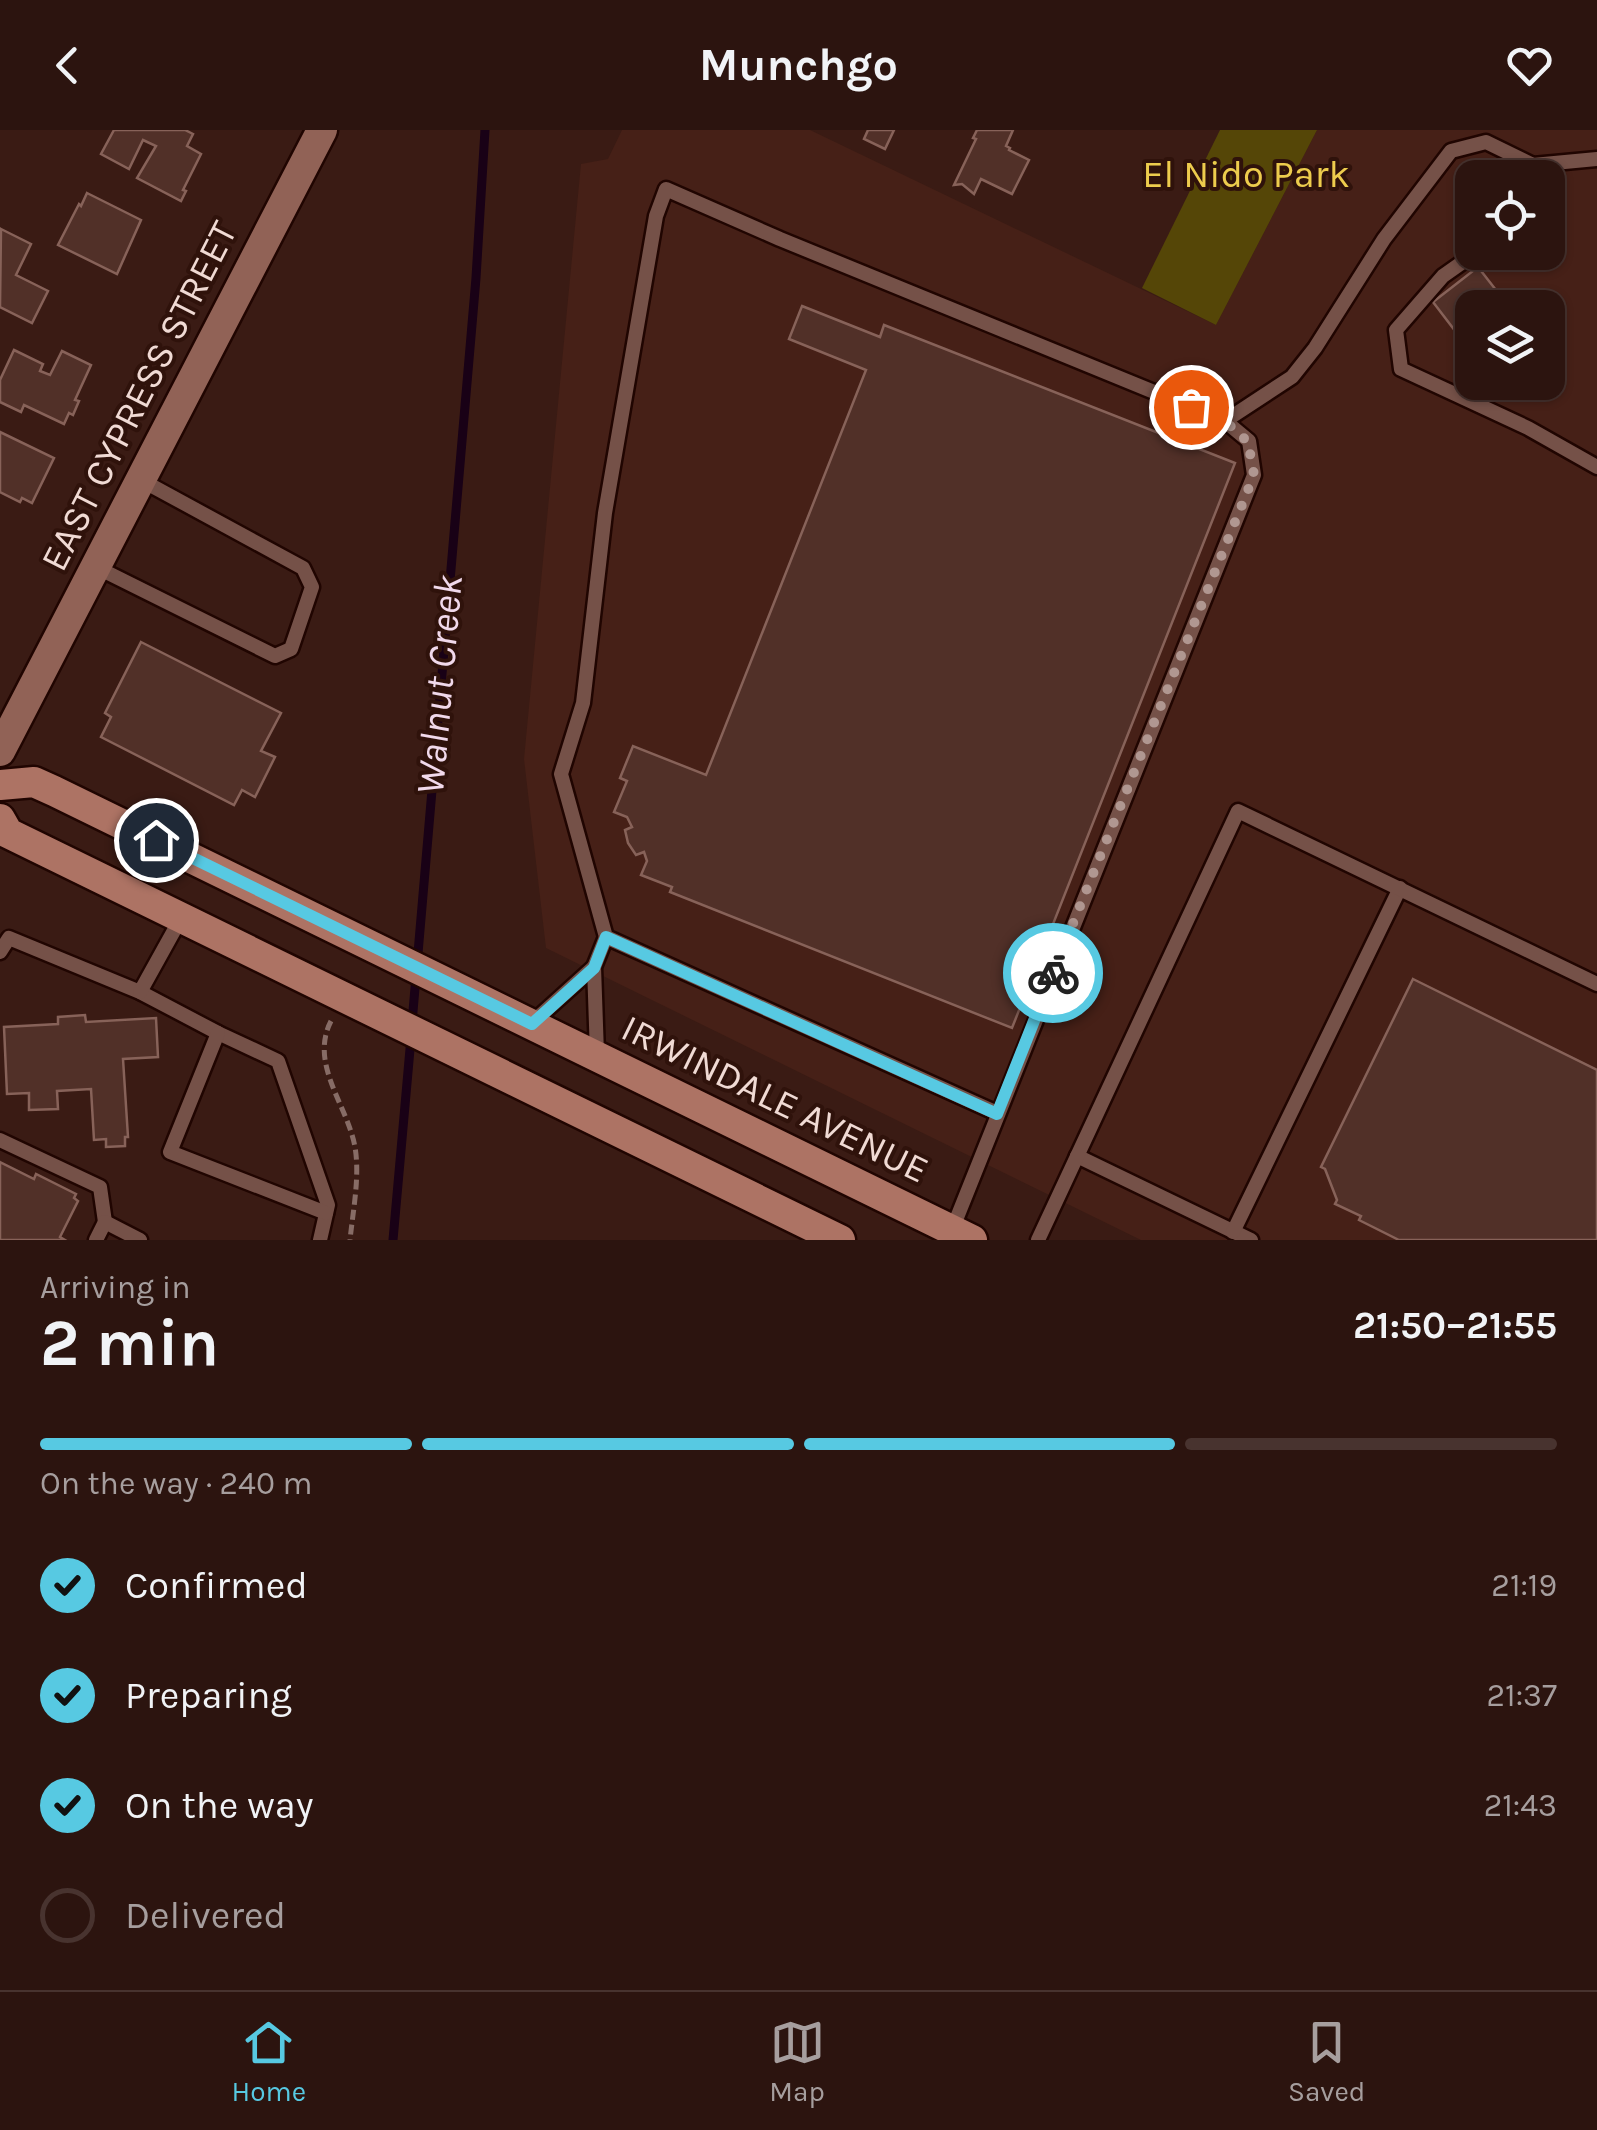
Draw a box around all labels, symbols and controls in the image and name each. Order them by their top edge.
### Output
icon: back [40,38,95,93]
icon: heart [1502,38,1557,93]
text: Munchgo [699,39,898,91]
park label: El Nido Park [1142,152,1350,197]
map controls [1455,160,1565,400]
button: locate [1455,160,1565,270]
street label: EAST CYPRESS STREET [31,214,247,578]
button: layers [1455,290,1565,400]
pin [1149,365,1234,450]
icon: bag [1164,380,1219,435]
water label: Walnut Creek [406,573,472,797]
pin [114,798,199,883]
icon: home [129,813,184,868]
courier [1003,923,1103,1023]
icon: bike [1026,946,1081,1001]
street label: IRWINDALE AVENUE [614,1005,936,1193]
text: Arriving in [40,1269,191,1306]
text: 21:50–21:55 [1353,1303,1557,1348]
text: 2 min [40,1305,219,1381]
text: On the way · 240 m [40,1465,313,1502]
icon: check [40,1558,95,1613]
text: Confirmed [125,1563,308,1608]
text: 21:19 [1491,1567,1557,1604]
icon: check [40,1668,95,1723]
text: Preparing [125,1673,292,1718]
text: 21:37 [1487,1677,1557,1714]
icon: check [40,1778,95,1833]
text: On the way [125,1783,313,1828]
text: 21:43 [1484,1787,1557,1824]
text: Delivered [125,1893,286,1938]
tab: Home [232,2015,306,2108]
tab: Map [769,2015,825,2108]
tab: Saved [1288,2015,1365,2108]

